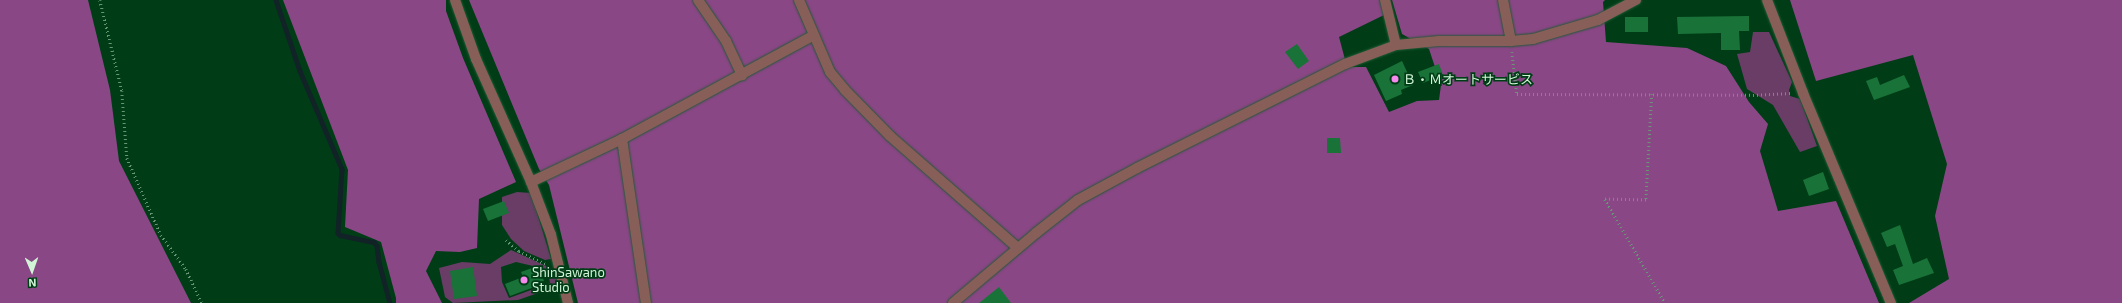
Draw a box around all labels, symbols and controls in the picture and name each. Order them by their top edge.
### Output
place label: Ｂ・Ｍオートサービス [1403,71,1533,87]
marker: Ｂ・Ｍオートサービス [1390,74,1400,84]
north arrow [12,251,52,291]
place label: ShinSawano Studio [532,265,605,296]
marker: ShinSawano Studio [519,275,529,285]
text: N [28,277,37,290]

